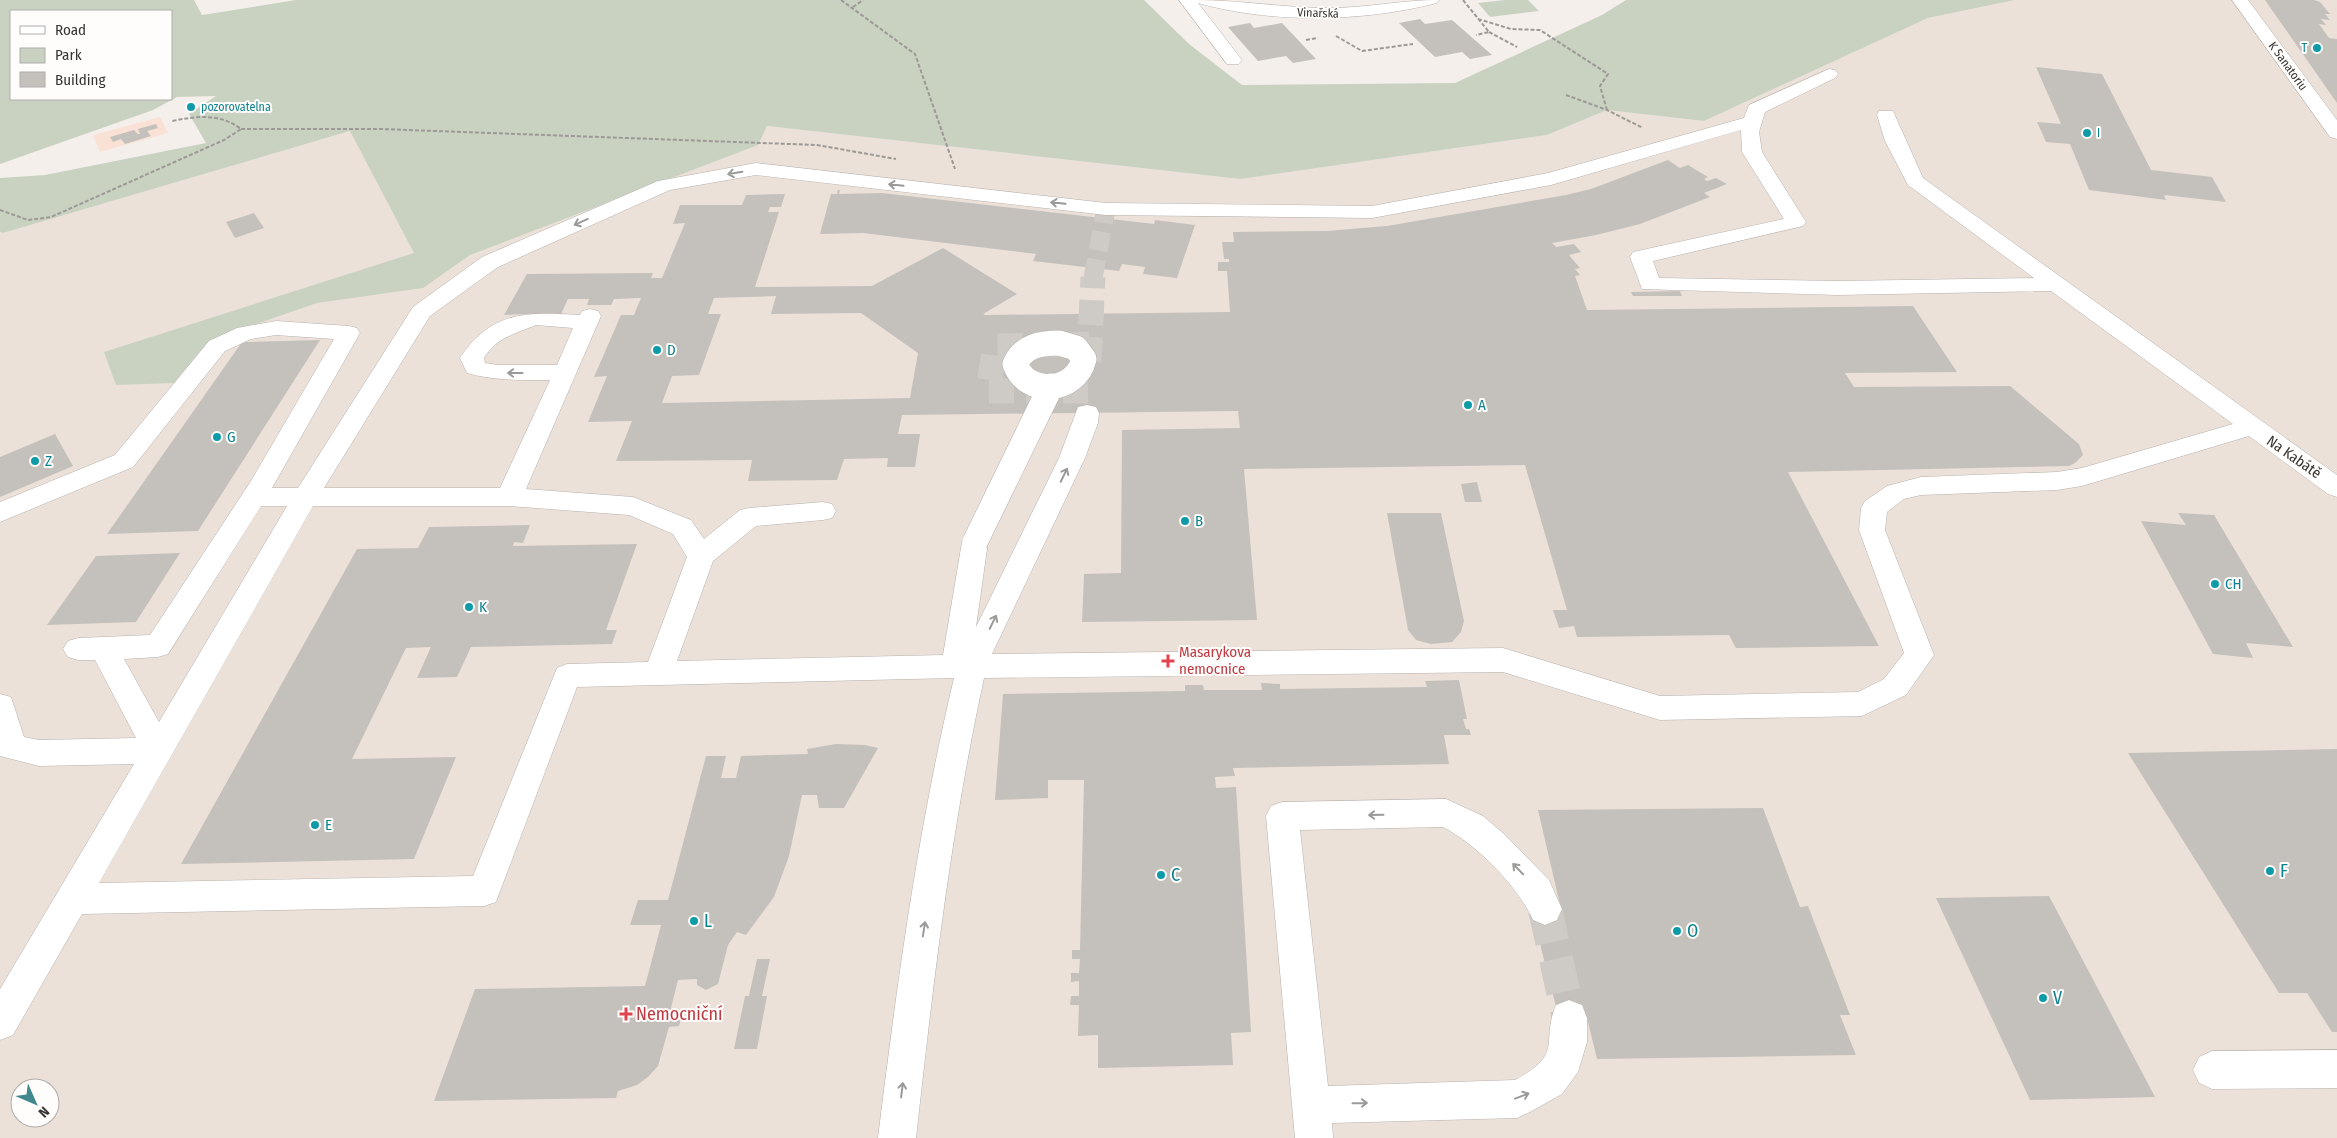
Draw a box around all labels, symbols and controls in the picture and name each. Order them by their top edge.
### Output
street label: Vinařská [1297,5,1339,21]
legend [10,10,172,100]
text: Road [55,21,86,39]
street label: K Sanatoriu [2266,39,2310,93]
place label: T [2301,41,2307,55]
marker: T [2311,42,2323,54]
text: Park [55,46,82,64]
text: Building [55,71,106,89]
place label: pozorovatelna [201,100,271,114]
marker: pozorovatelna [185,101,197,113]
place label: I [2097,126,2100,140]
marker: I [2081,127,2093,139]
one-way arrow [727,168,743,178]
one-way arrow [888,180,904,190]
one-way arrow [1050,198,1066,208]
one-way arrow [574,218,589,228]
place label: D [667,341,676,359]
marker: D [651,344,663,356]
one-way arrow [507,368,524,378]
place label: A [1478,396,1486,414]
marker: A [1462,399,1474,411]
place label: G [227,428,236,446]
marker: G [211,431,223,443]
street label: Na Kabátě [2263,432,2325,482]
place label: Z [45,452,52,470]
marker: Z [29,455,41,467]
one-way arrow [1060,468,1069,483]
place label: B [1195,512,1203,530]
marker: B [1179,515,1191,527]
place label: CH [2225,575,2242,593]
marker: CH [2209,578,2221,590]
place label: K [479,598,487,616]
marker: K [463,601,475,613]
one-way arrow [989,615,999,630]
place label: Masarykova nemocnice [1179,643,1251,678]
marker: Masarykova nemocnice [1161,654,1175,668]
one-way arrow [1368,810,1384,819]
place label: E [325,816,332,834]
marker: E [309,819,321,831]
place label: F [2280,860,2288,882]
one-way arrow [1512,863,1524,876]
place label: C [1171,864,1180,886]
marker: F [2264,865,2276,877]
marker: C [1155,869,1167,881]
place label: L [704,910,712,932]
marker: L [688,915,700,927]
place label: O [1687,920,1698,942]
one-way arrow [920,921,930,937]
marker: O [1671,925,1683,937]
place label: V [2053,987,2063,1009]
marker: V [2037,992,2049,1004]
place label: Nemocniční [636,1003,723,1025]
marker: Nemocniční [620,1008,632,1020]
north arrow [10,1078,60,1128]
one-way arrow [897,1082,907,1098]
one-way arrow [1514,1091,1529,1100]
one-way arrow [1352,1098,1368,1108]
text: N [35,1103,53,1121]

